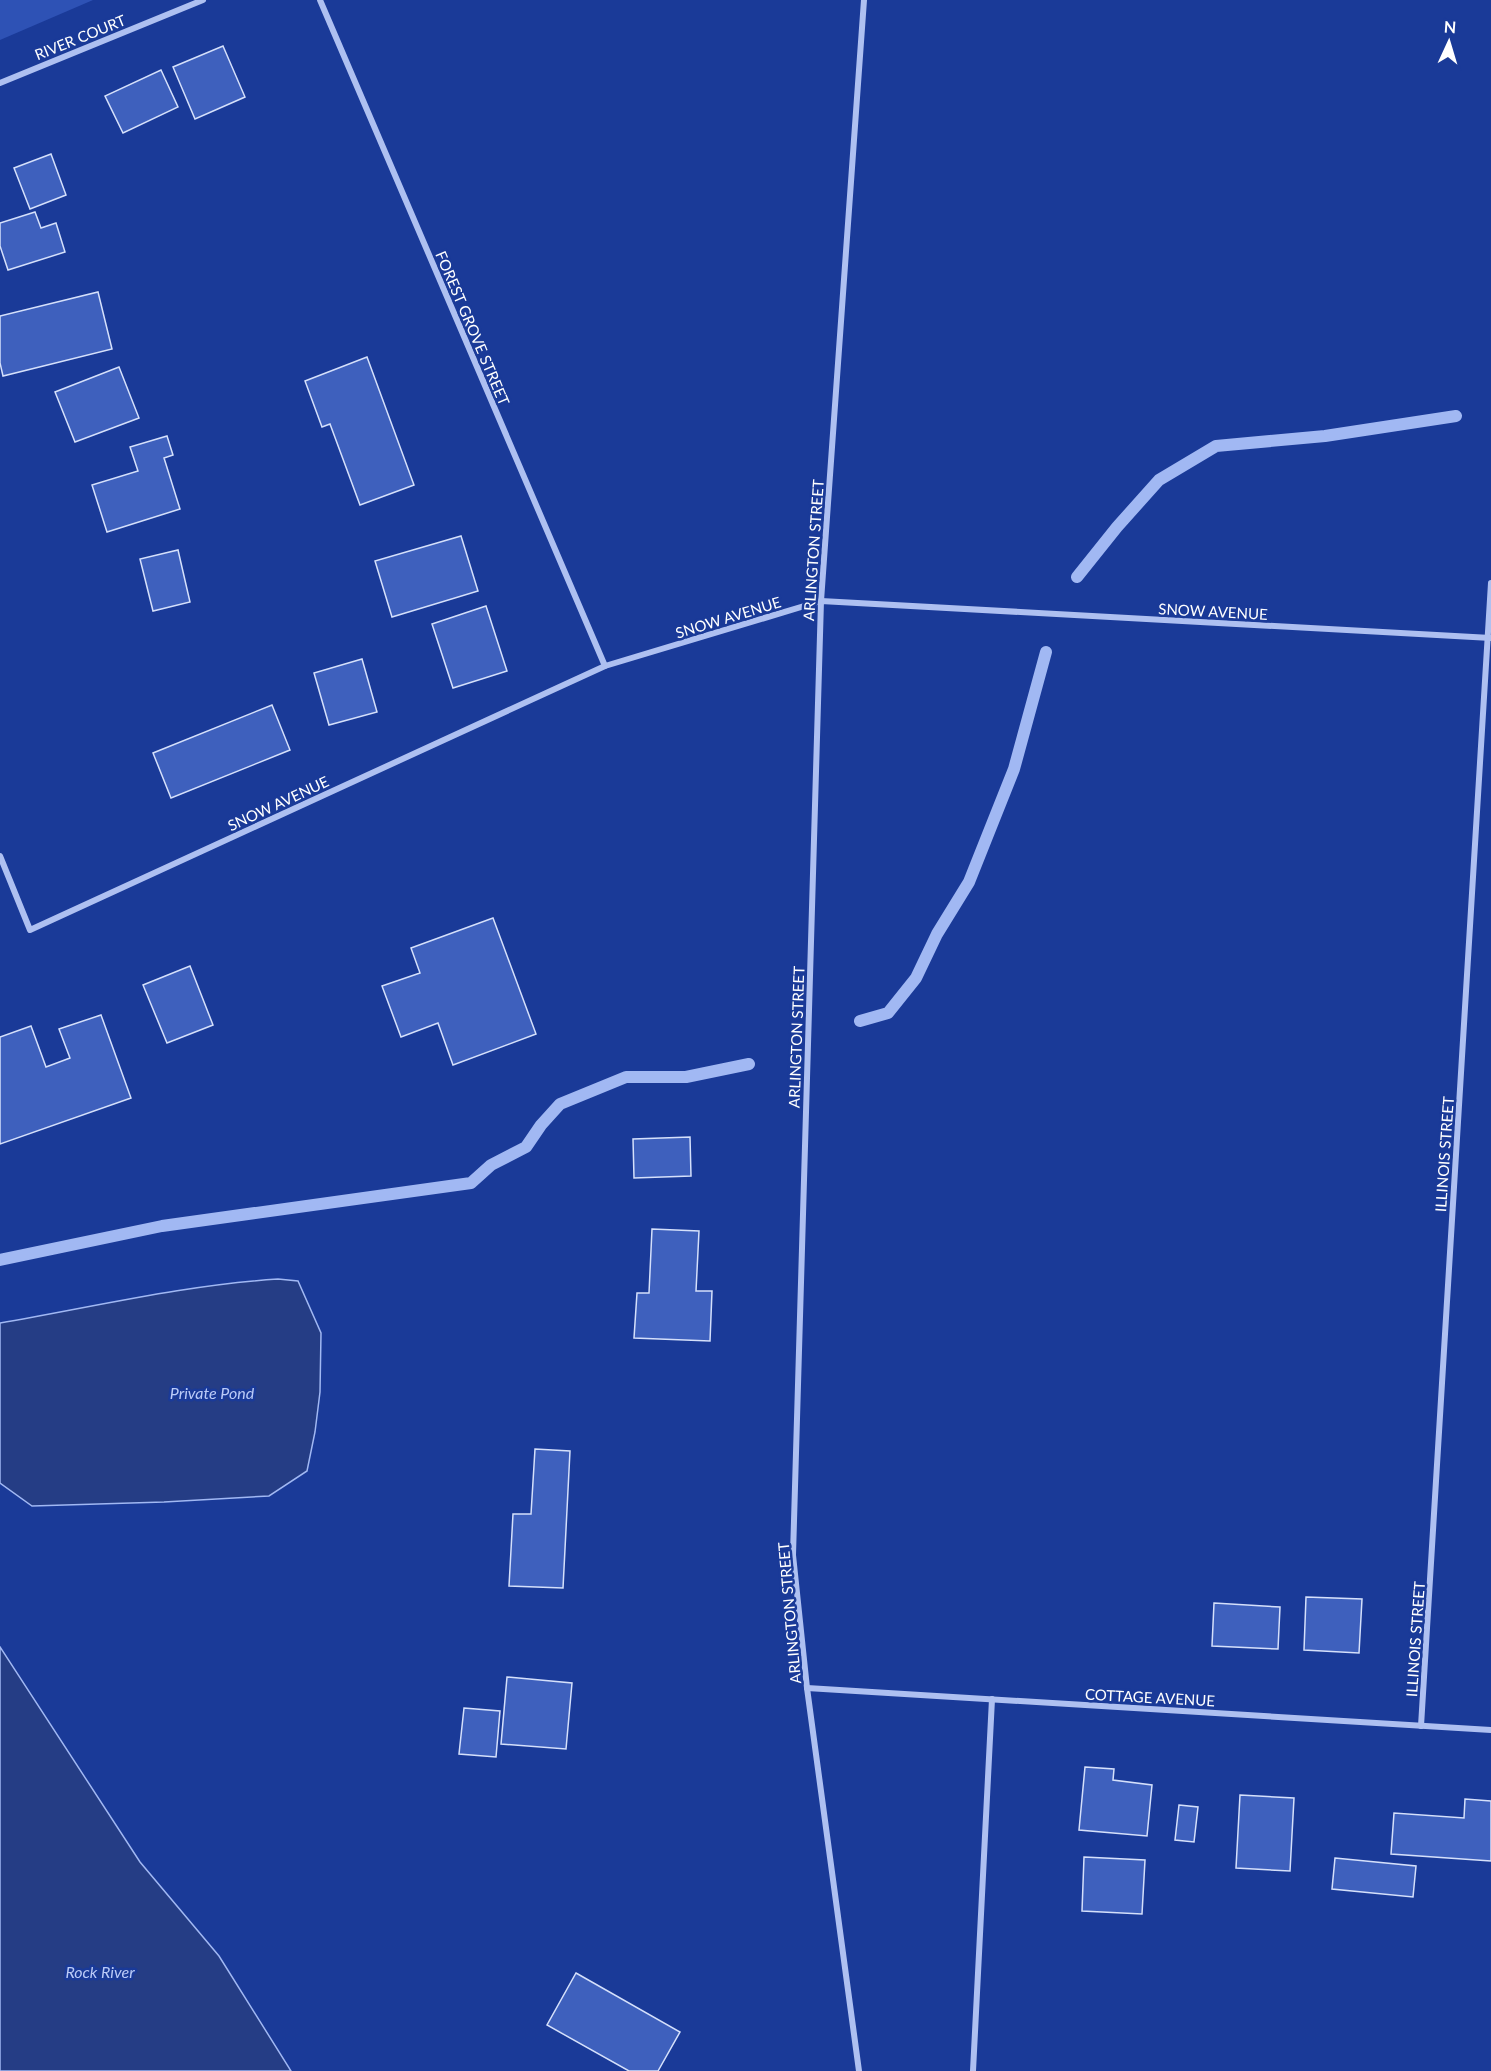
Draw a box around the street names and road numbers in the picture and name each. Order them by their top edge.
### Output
street label: RIVER COURT [32,11,128,63]
street label: FOREST GROVE STREET [432,248,514,408]
street label: ARLINGTON STREET [799,478,827,621]
street label: SNOW AVENUE [673,592,783,642]
street label: SNOW AVENUE [1158,599,1268,623]
street label: SNOW AVENUE [225,772,331,834]
street label: ARLINGTON STREET [785,966,807,1108]
street label: ILLINOIS STREET [1431,1095,1457,1213]
street label: ARLINGTON STREET [774,1541,804,1685]
street label: ILLINOIS STREET [1402,1580,1428,1698]
street label: COTTAGE AVENUE [1085,1685,1215,1709]

